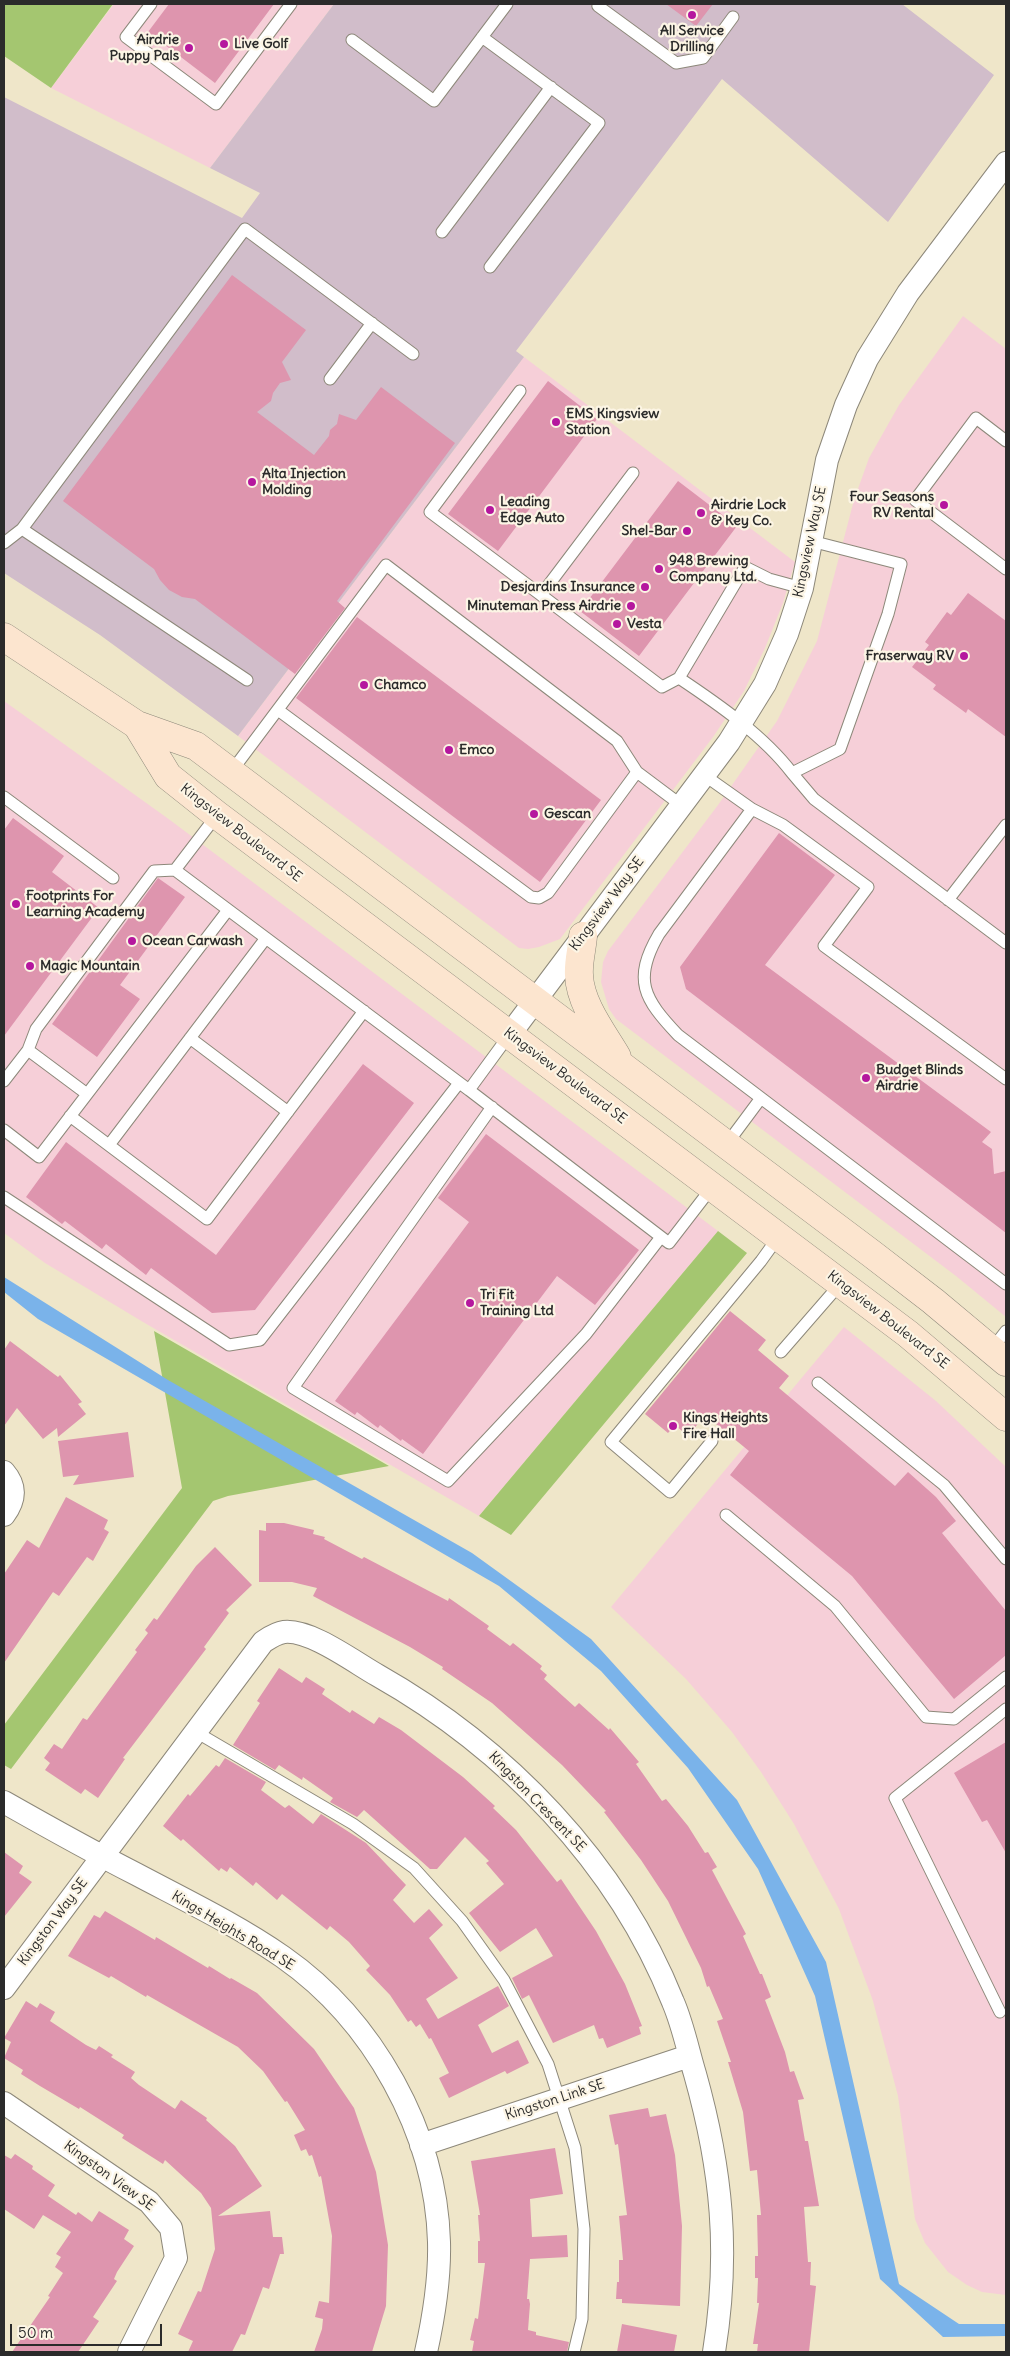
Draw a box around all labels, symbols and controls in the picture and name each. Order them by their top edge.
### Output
marker: All Service Drilling [686,9,698,21]
place label: All Service Drilling [660,23,724,56]
place label: Airdrie Puppy Pals [110,32,179,64]
place label: Live Golf [234,36,288,52]
marker: Live Golf [218,38,230,50]
marker: Airdrie Puppy Pals [183,42,195,54]
place label: EMS Kingsview Station [566,406,659,438]
marker: EMS Kingsview Station [550,416,562,428]
place label: Alta Injection Molding [262,466,346,498]
marker: Alta Injection Molding [246,476,258,488]
street label: Kingsview Way SE [790,485,830,599]
place label: Four Seasons RV Rental [850,489,934,522]
place label: Leading Edge Auto [500,494,565,526]
place label: Airdrie Lock & Key Co. [711,497,786,530]
marker: Four Seasons RV Rental [938,499,950,511]
marker: Leading Edge Auto [484,504,496,516]
marker: Airdrie Lock & Key Co. [695,507,707,519]
place label: Shel-Bar [622,523,677,539]
marker: Shel-Bar [681,525,693,537]
place label: 948 Brewing Company Ltd. [669,553,757,586]
marker: 948 Brewing Company Ltd. [653,563,665,575]
place label: Desjardins Insurance [501,579,635,595]
marker: Desjardins Insurance [639,581,651,593]
place label: Minuteman Press Airdrie [467,598,621,614]
marker: Minuteman Press Airdrie [625,600,637,612]
place label: Vesta [627,616,662,632]
marker: Vesta [611,618,623,630]
place label: Fraserway RV [866,648,954,664]
marker: Fraserway RV [958,650,970,662]
place label: Chamco [374,677,426,693]
marker: Chamco [358,679,370,691]
place label: Emco [459,742,494,758]
marker: Emco [443,744,455,756]
street label: Kingsview Boulevard SE [177,780,305,886]
place label: Gescan [544,806,591,822]
marker: Gescan [528,808,540,820]
street label: Kingsview Way SE [566,854,648,954]
place label: Footprints For Learning Academy [26,888,145,920]
marker: Footprints For Learning Academy [10,898,22,910]
place label: Ocean Carwash [142,933,243,949]
marker: Ocean Carwash [126,935,138,947]
place label: Magic Mountain [40,958,140,974]
marker: Magic Mountain [24,960,36,972]
street label: Kingsview Boulevard SE [500,1024,630,1128]
place label: Budget Blinds Airdrie [876,1062,963,1094]
marker: Budget Blinds Airdrie [860,1072,872,1084]
street label: Kingsview Boulevard SE [824,1267,952,1373]
place label: Tri Fit Training Ltd [480,1287,554,1320]
marker: Tri Fit Training Ltd [464,1297,476,1309]
place label: Kings Heights Fire Hall [683,1410,768,1442]
marker: Kings Heights Fire Hall [667,1420,679,1432]
street label: Kingston Crescent SE [485,1748,589,1856]
street label: Kingston Way SE [15,1875,91,1969]
street label: Kings Heights Road SE [168,1888,298,1974]
street label: Kingston Link SE [503,2076,607,2124]
street label: Kingston View SE [60,2137,158,2215]
scale bar [12,2314,165,2346]
text: 50 m [18,2323,53,2342]

